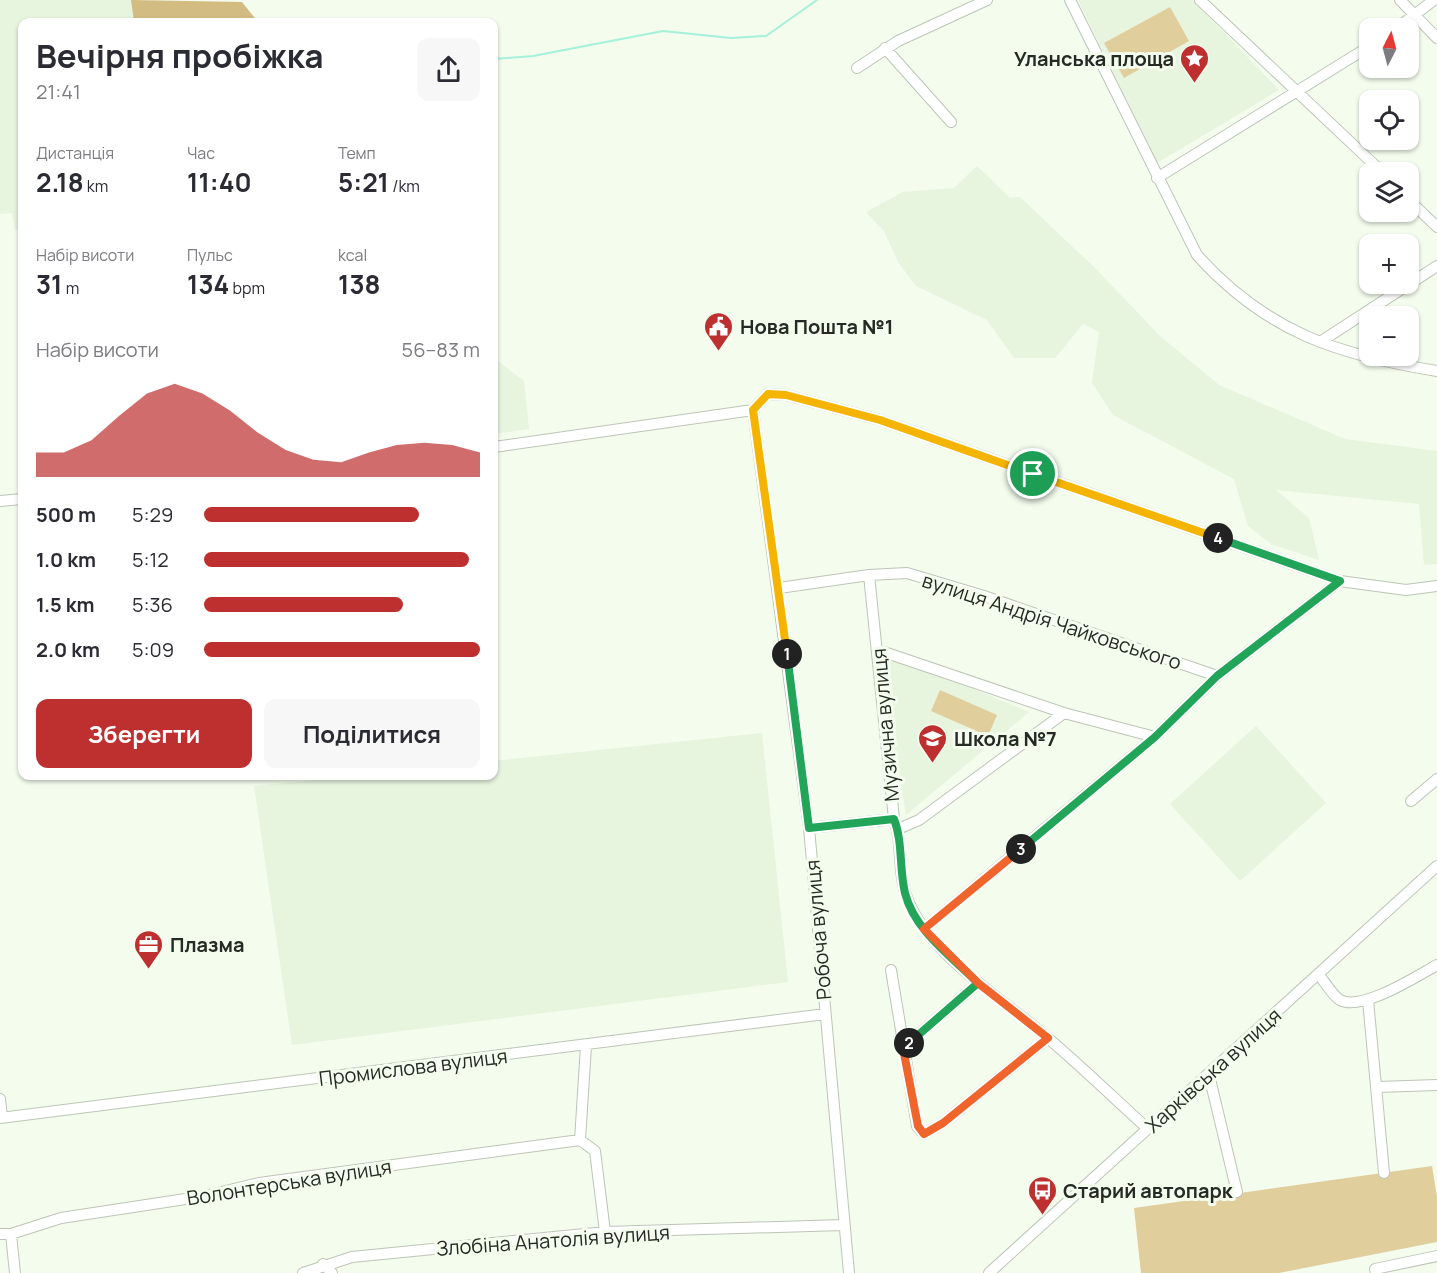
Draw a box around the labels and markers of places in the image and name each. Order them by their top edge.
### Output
place icon: Уланська площа [1179,42,1211,84]
place label: Уланська площа [1014,45,1174,72]
public building icon: Нова Пошта №1 [703,310,735,352]
place label: Нова Пошта №1 [740,313,893,340]
pin [1007,448,1058,499]
pin: 4 [1203,523,1233,553]
pin: 1 [772,639,802,669]
school or university icon: Школа №7 [917,722,949,764]
place label: Школа №7 [954,725,1057,752]
pin: 3 [1006,834,1036,864]
office icon: Плазма [133,928,165,970]
place label: Плазма [170,931,245,958]
pin: 2 [894,1028,924,1058]
bus stop icon: Старий автопарк [1026,1174,1058,1216]
place label: Старий автопарк [1063,1177,1234,1204]

